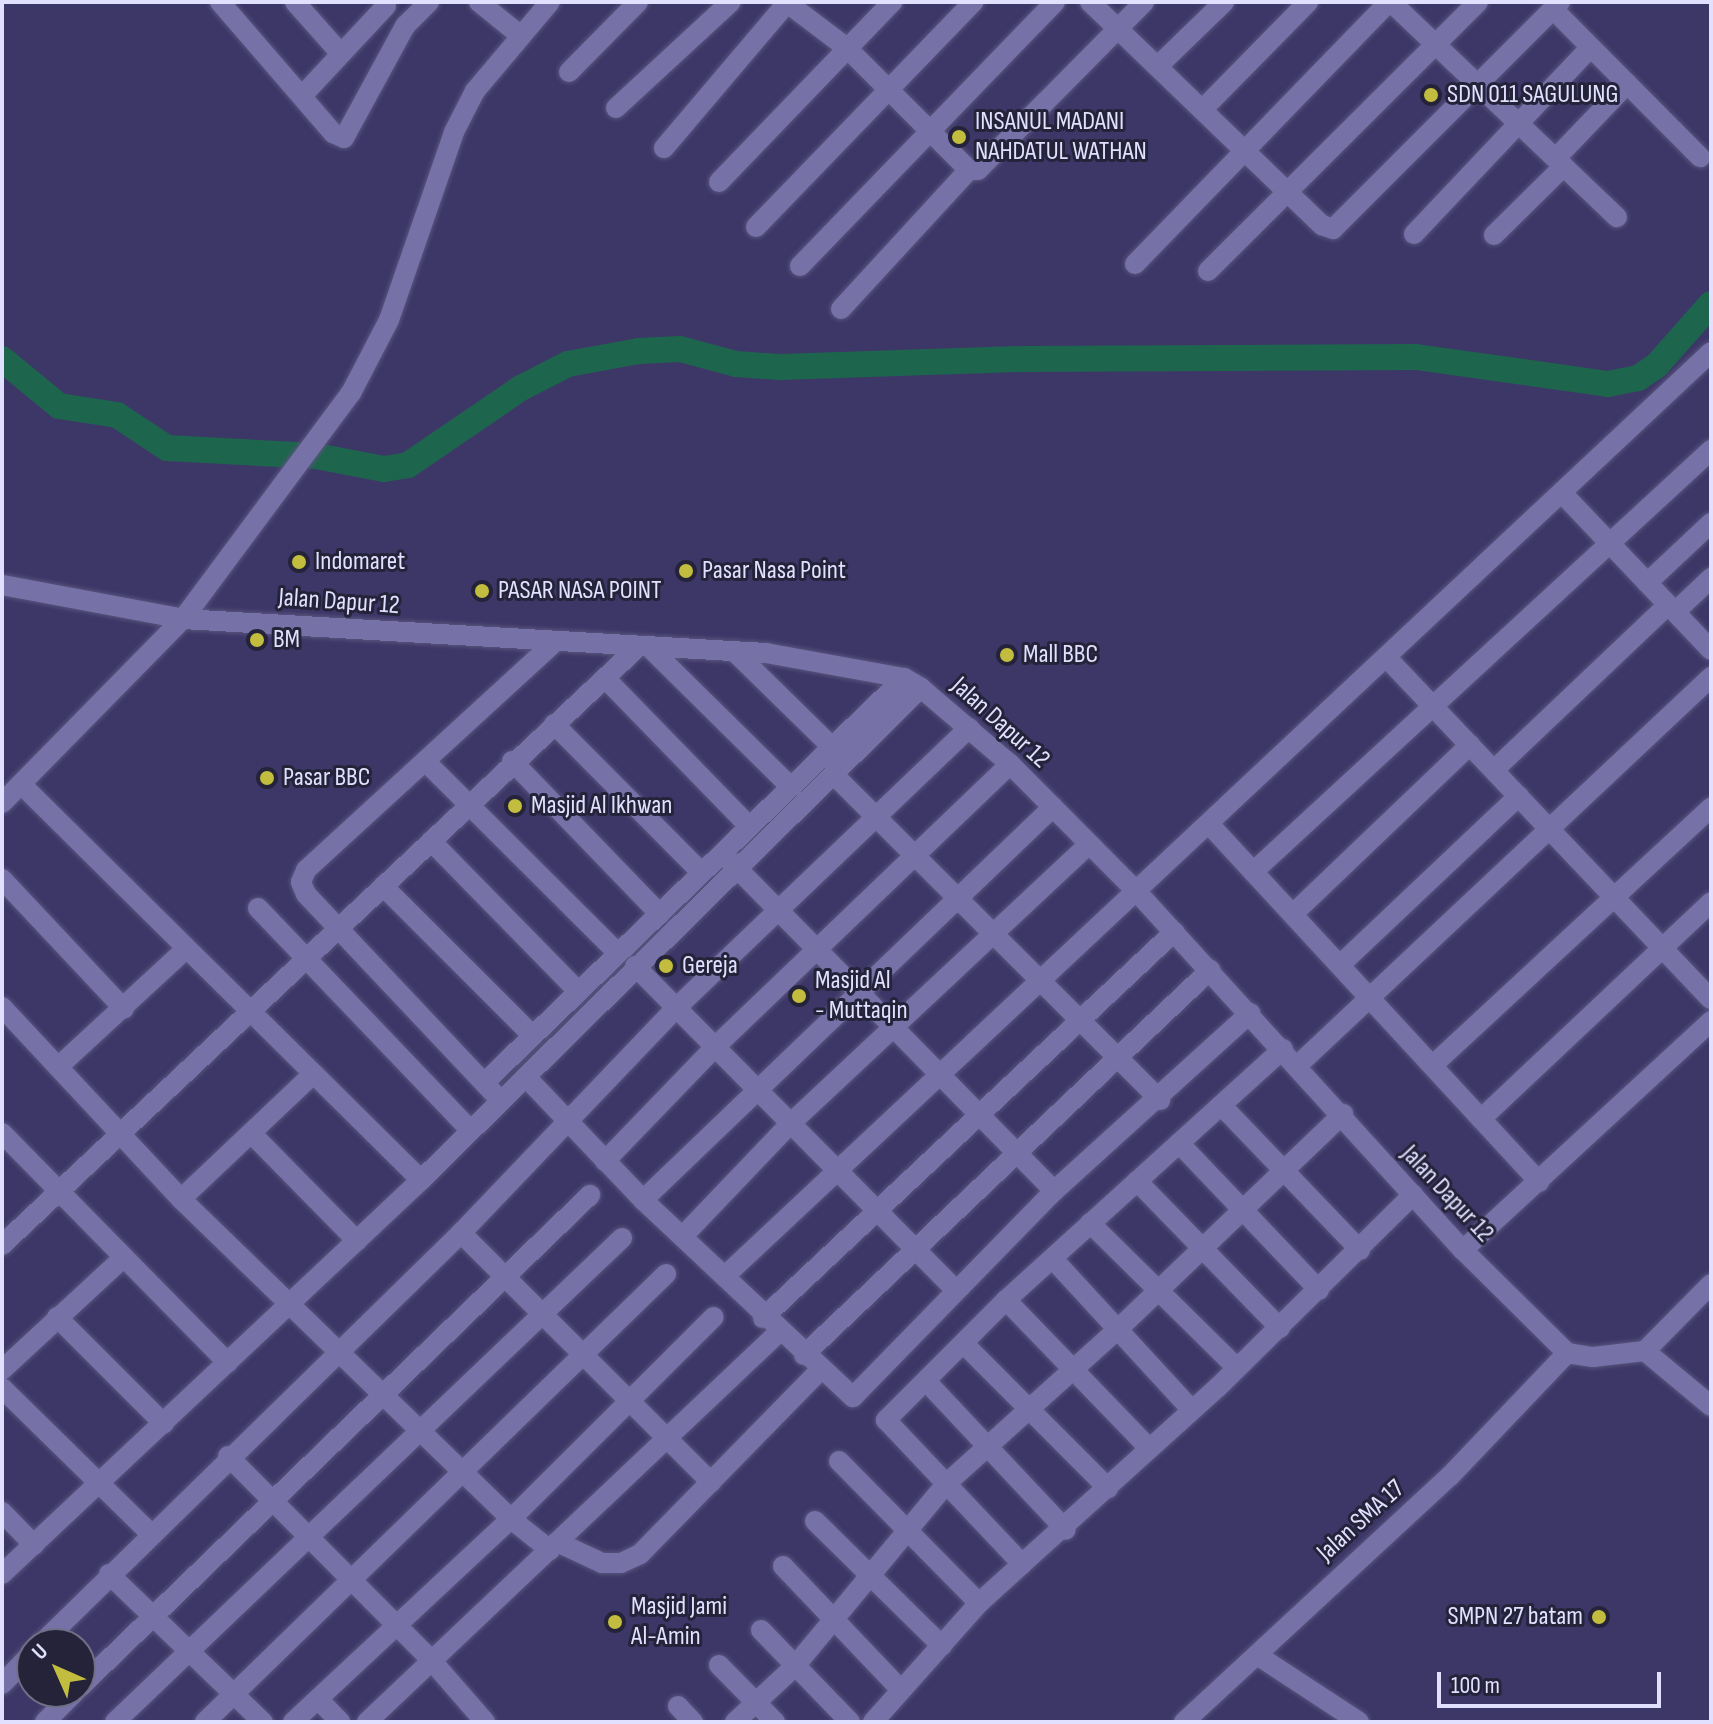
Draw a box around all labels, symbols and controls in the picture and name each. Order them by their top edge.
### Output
place label: SDN 011 SAGULUNG [1447,79,1619,111]
marker: SDN 011 SAGULUNG [1422,86,1440,104]
place label: INSANUL MADANI NAHDATUL WATHAN [975,106,1147,168]
marker: INSANUL MADANI NAHDATUL WATHAN [950,128,968,146]
place label: Indomaret [315,546,405,578]
marker: Indomaret [290,553,308,571]
place label: Pasar Nasa Point [702,555,846,587]
marker: Pasar Nasa Point [677,562,695,580]
place label: PASAR NASA POINT [498,575,662,607]
street label: Jalan Dapur 12 [277,582,401,622]
marker: PASAR NASA POINT [473,582,491,600]
place label: BM [273,624,300,656]
marker: BM [248,631,266,649]
place label: Mall BBC [1023,639,1098,671]
marker: Mall BBC [998,646,1016,664]
street label: Jalan Dapur 12 [944,671,1056,775]
place label: Pasar BBC [283,762,370,794]
marker: Pasar BBC [258,769,276,787]
place label: Masjid Al Ikhwan [531,790,672,822]
marker: Masjid Al Ikhwan [506,797,524,815]
place label: Gereja [682,950,738,982]
marker: Gereja [657,957,675,975]
place label: Masjid Al - Muttaqin [815,965,908,1026]
marker: Masjid Al - Muttaqin [790,987,808,1005]
street label: Jalan Dapur 12 [1394,1139,1500,1249]
street label: Jalan SMA 17 [1311,1474,1411,1568]
place label: Masjid Jami Al-Amin [631,1591,727,1652]
place label: SMPN 27 batam [1448,1601,1583,1633]
marker: SMPN 27 batam [1590,1608,1608,1626]
marker: Masjid Jami Al-Amin [606,1613,624,1631]
north arrow [16,1628,96,1708]
text: U [26,1638,54,1666]
scale bar [1441,1656,1665,1706]
text: 100 m [1451,1671,1500,1700]

